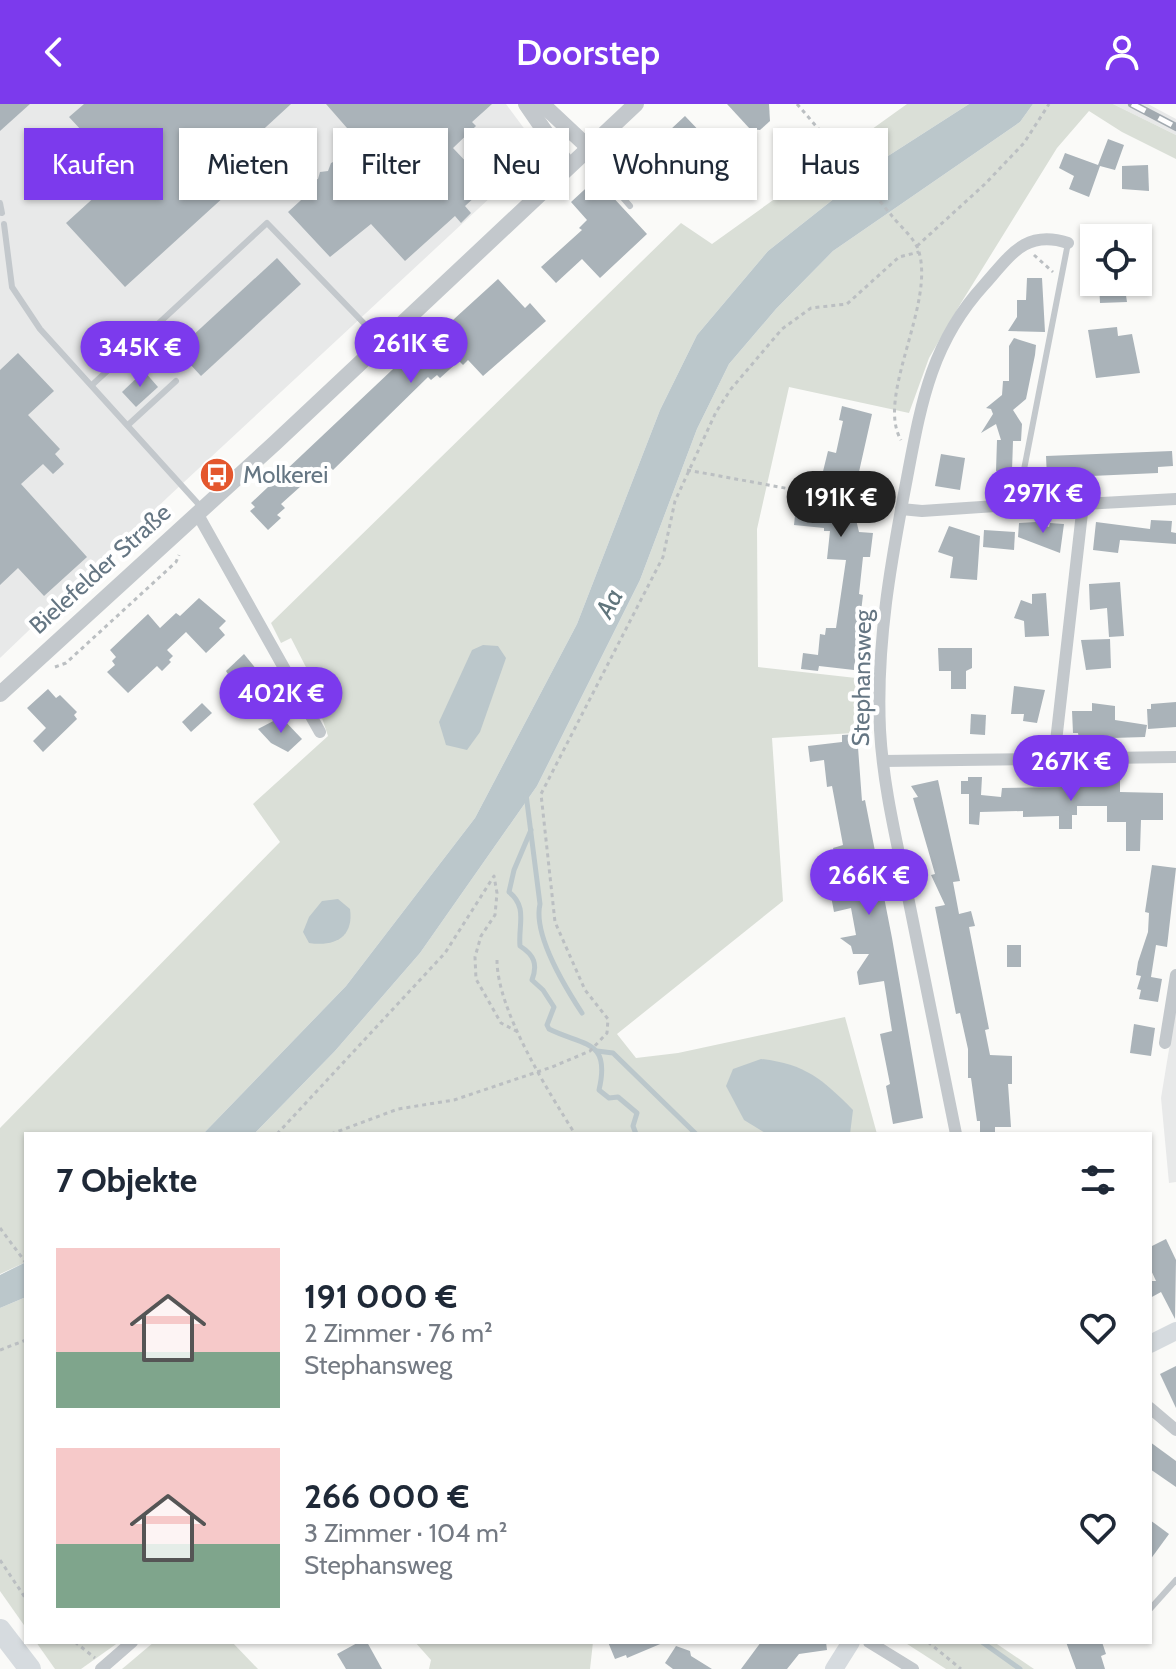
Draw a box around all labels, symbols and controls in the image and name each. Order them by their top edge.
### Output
icon: back [32,30,76,74]
text: Doorstep [516,30,660,74]
icon: person [1100,30,1144,74]
chip: Kaufen [24,128,163,200]
chip: Mieten [179,128,317,200]
chip: Filter [333,128,448,200]
chip: Neu [464,128,569,200]
chip: Wohnung [585,128,757,200]
chip: Haus [773,128,888,200]
map controls [1080,224,1152,296]
button: locate [1080,224,1152,296]
pin: 261K € [346,317,476,385]
pin: 345K € [75,321,205,389]
text: 261K € [373,327,449,359]
text: 345K € [99,331,181,363]
bus stop icon: Molkerei [198,456,236,494]
place label: Molkerei [243,460,328,489]
pin: 297K € [978,467,1108,535]
pin: 191K € [776,471,906,539]
text: 297K € [1003,477,1083,509]
text: 191K € [805,481,877,513]
street label: Bielefelder Straße [23,498,176,640]
water label: Aa [588,583,630,624]
street label: Stephansweg [846,608,877,747]
pin: 402K € [216,667,346,735]
text: 402K € [237,677,325,709]
pin: 267K € [1006,735,1136,803]
text: 267K € [1031,745,1111,777]
pin: 266K € [804,849,934,917]
text: 266K € [828,859,910,891]
icon: filters [1076,1158,1120,1202]
text: 7 Objekte [56,1159,197,1201]
text: 191 000 € [304,1275,457,1317]
icon: home [120,1280,216,1376]
icon: heart [1076,1306,1120,1350]
text: 2 Zimmer · 76 m² [304,1317,493,1349]
text: Stephansweg [304,1349,452,1381]
text: 266 000 € [304,1475,469,1517]
icon: home [120,1480,216,1576]
icon: heart [1076,1506,1120,1550]
text: 3 Zimmer · 104 m² [304,1517,508,1549]
text: Stephansweg [304,1549,452,1581]

